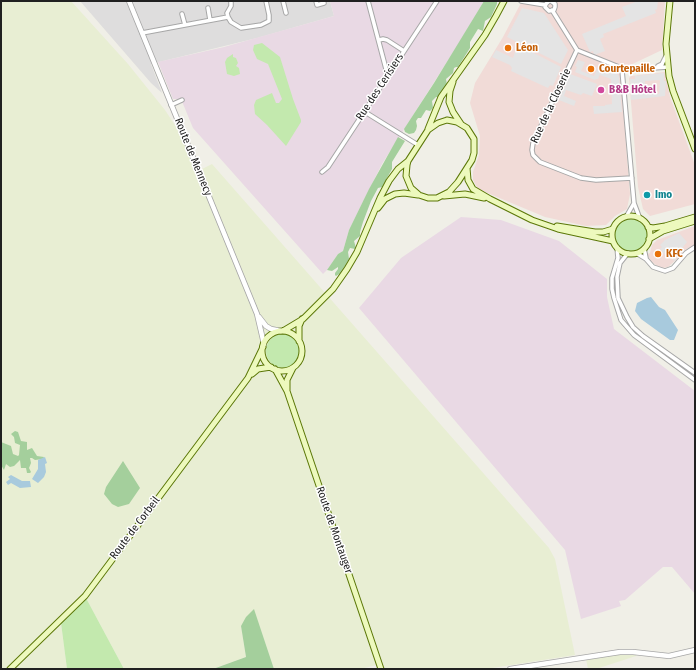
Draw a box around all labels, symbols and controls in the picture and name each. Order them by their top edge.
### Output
place label: Léon [516,41,538,55]
marker: Léon [503,43,513,53]
street label: Rue des Cerisiers [353,51,407,123]
place label: Courtepaille [599,62,655,76]
marker: Courtepaille [586,64,596,74]
street label: Rue de la Closerie [528,67,574,145]
place label: B&B Hôtel [609,83,656,97]
marker: B&B Hôtel [596,85,606,95]
street label: Route de Mennecy [171,116,215,198]
place label: Imo [655,188,672,202]
marker: Imo [642,190,652,200]
place label: KFC [666,247,683,261]
marker: KFC [653,249,663,259]
street label: Route de Montauger [313,485,355,575]
street label: Route de Corbeil [107,494,163,562]

